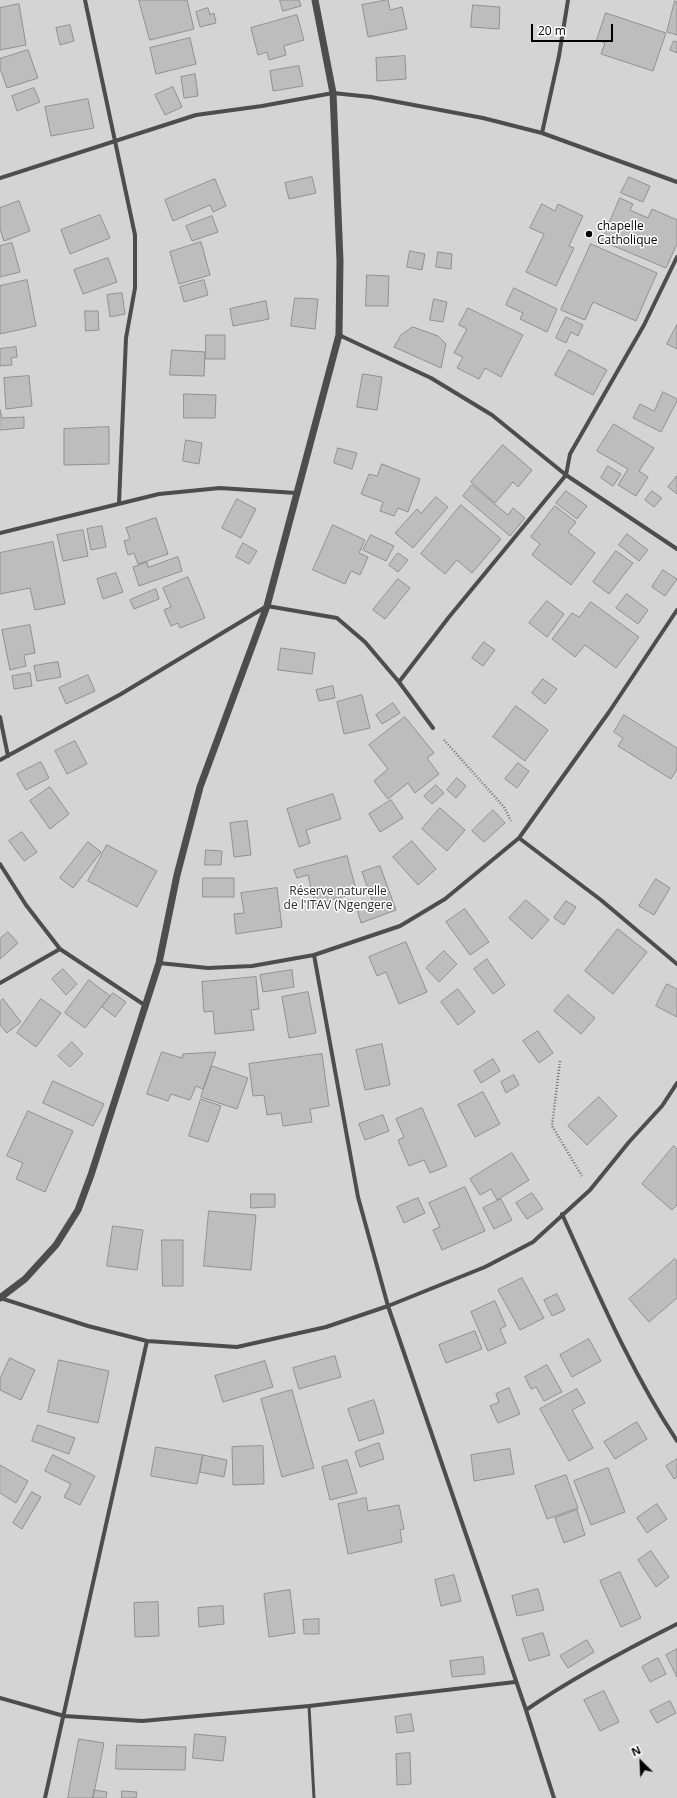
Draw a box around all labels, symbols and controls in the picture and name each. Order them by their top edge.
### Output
scale bar [533,16,615,42]
text: 20 m [538,22,566,39]
place label: chapelle Catholique [597,220,658,248]
marker: chapelle Catholique [584,229,594,239]
park label: Réserve naturelle de l'ITAV (Ngengere [284,885,392,913]
north arrow [621,1742,661,1782]
text: N [629,1742,643,1759]

